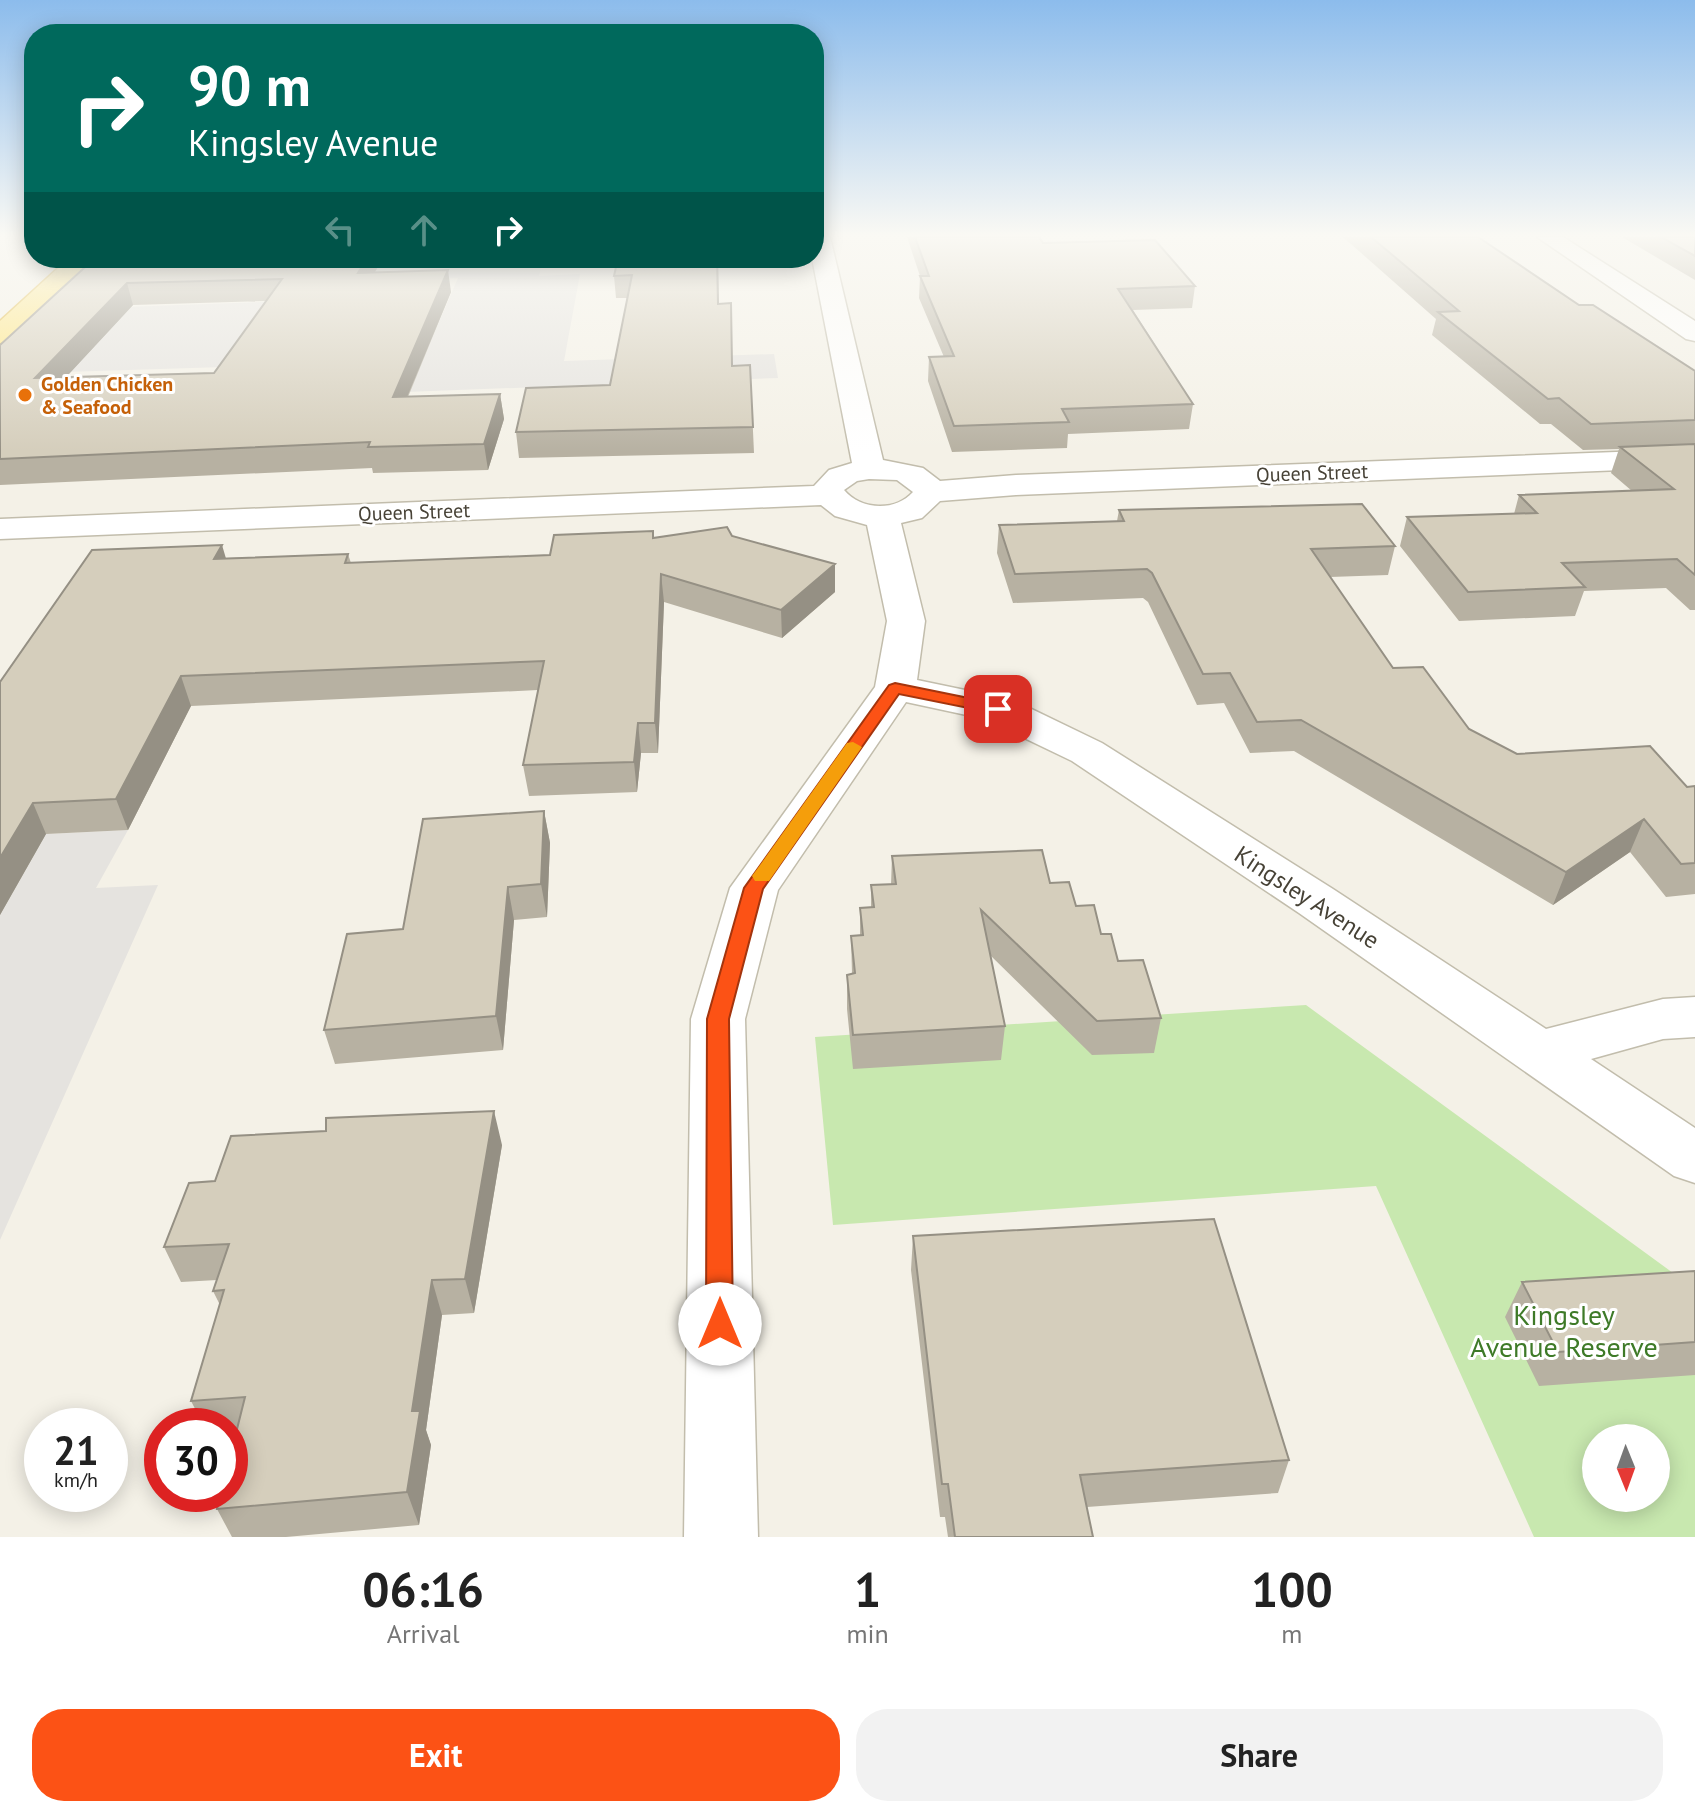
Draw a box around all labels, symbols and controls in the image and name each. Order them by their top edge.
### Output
text: 90 m [188,49,311,121]
icon: right [56,56,160,160]
text: Kingsley Avenue [188,119,438,166]
icon: left [318,208,362,252]
icon: ahead [402,208,446,252]
icon: right [486,208,530,252]
place label: Golden Chicken & Seafood [41,371,173,420]
marker: Golden Chicken & Seafood [16,386,34,404]
street label: Queen Street [1256,458,1369,488]
street label: Queen Street [358,497,471,527]
pin [964,675,1032,743]
icon: arrive [976,687,1020,731]
street label: Kingsley Avenue [1229,839,1385,955]
position arrow [678,1282,762,1366]
park label: Kingsley Avenue Reserve [1470,1296,1658,1365]
speed limit sign: 30 [144,1408,248,1512]
text: 21 [53,1424,99,1476]
north arrow [1582,1424,1670,1512]
map controls [1582,1424,1670,1512]
text: km/h [54,1467,98,1493]
text: 06:16 [362,1558,484,1620]
text: 1 [854,1558,881,1620]
text: 100 [1251,1558,1333,1620]
text: Arrival [387,1617,460,1650]
text: min [846,1617,889,1650]
text: m [1281,1617,1302,1650]
button: Exit [32,1709,840,1801]
button: Share [856,1709,1663,1801]

